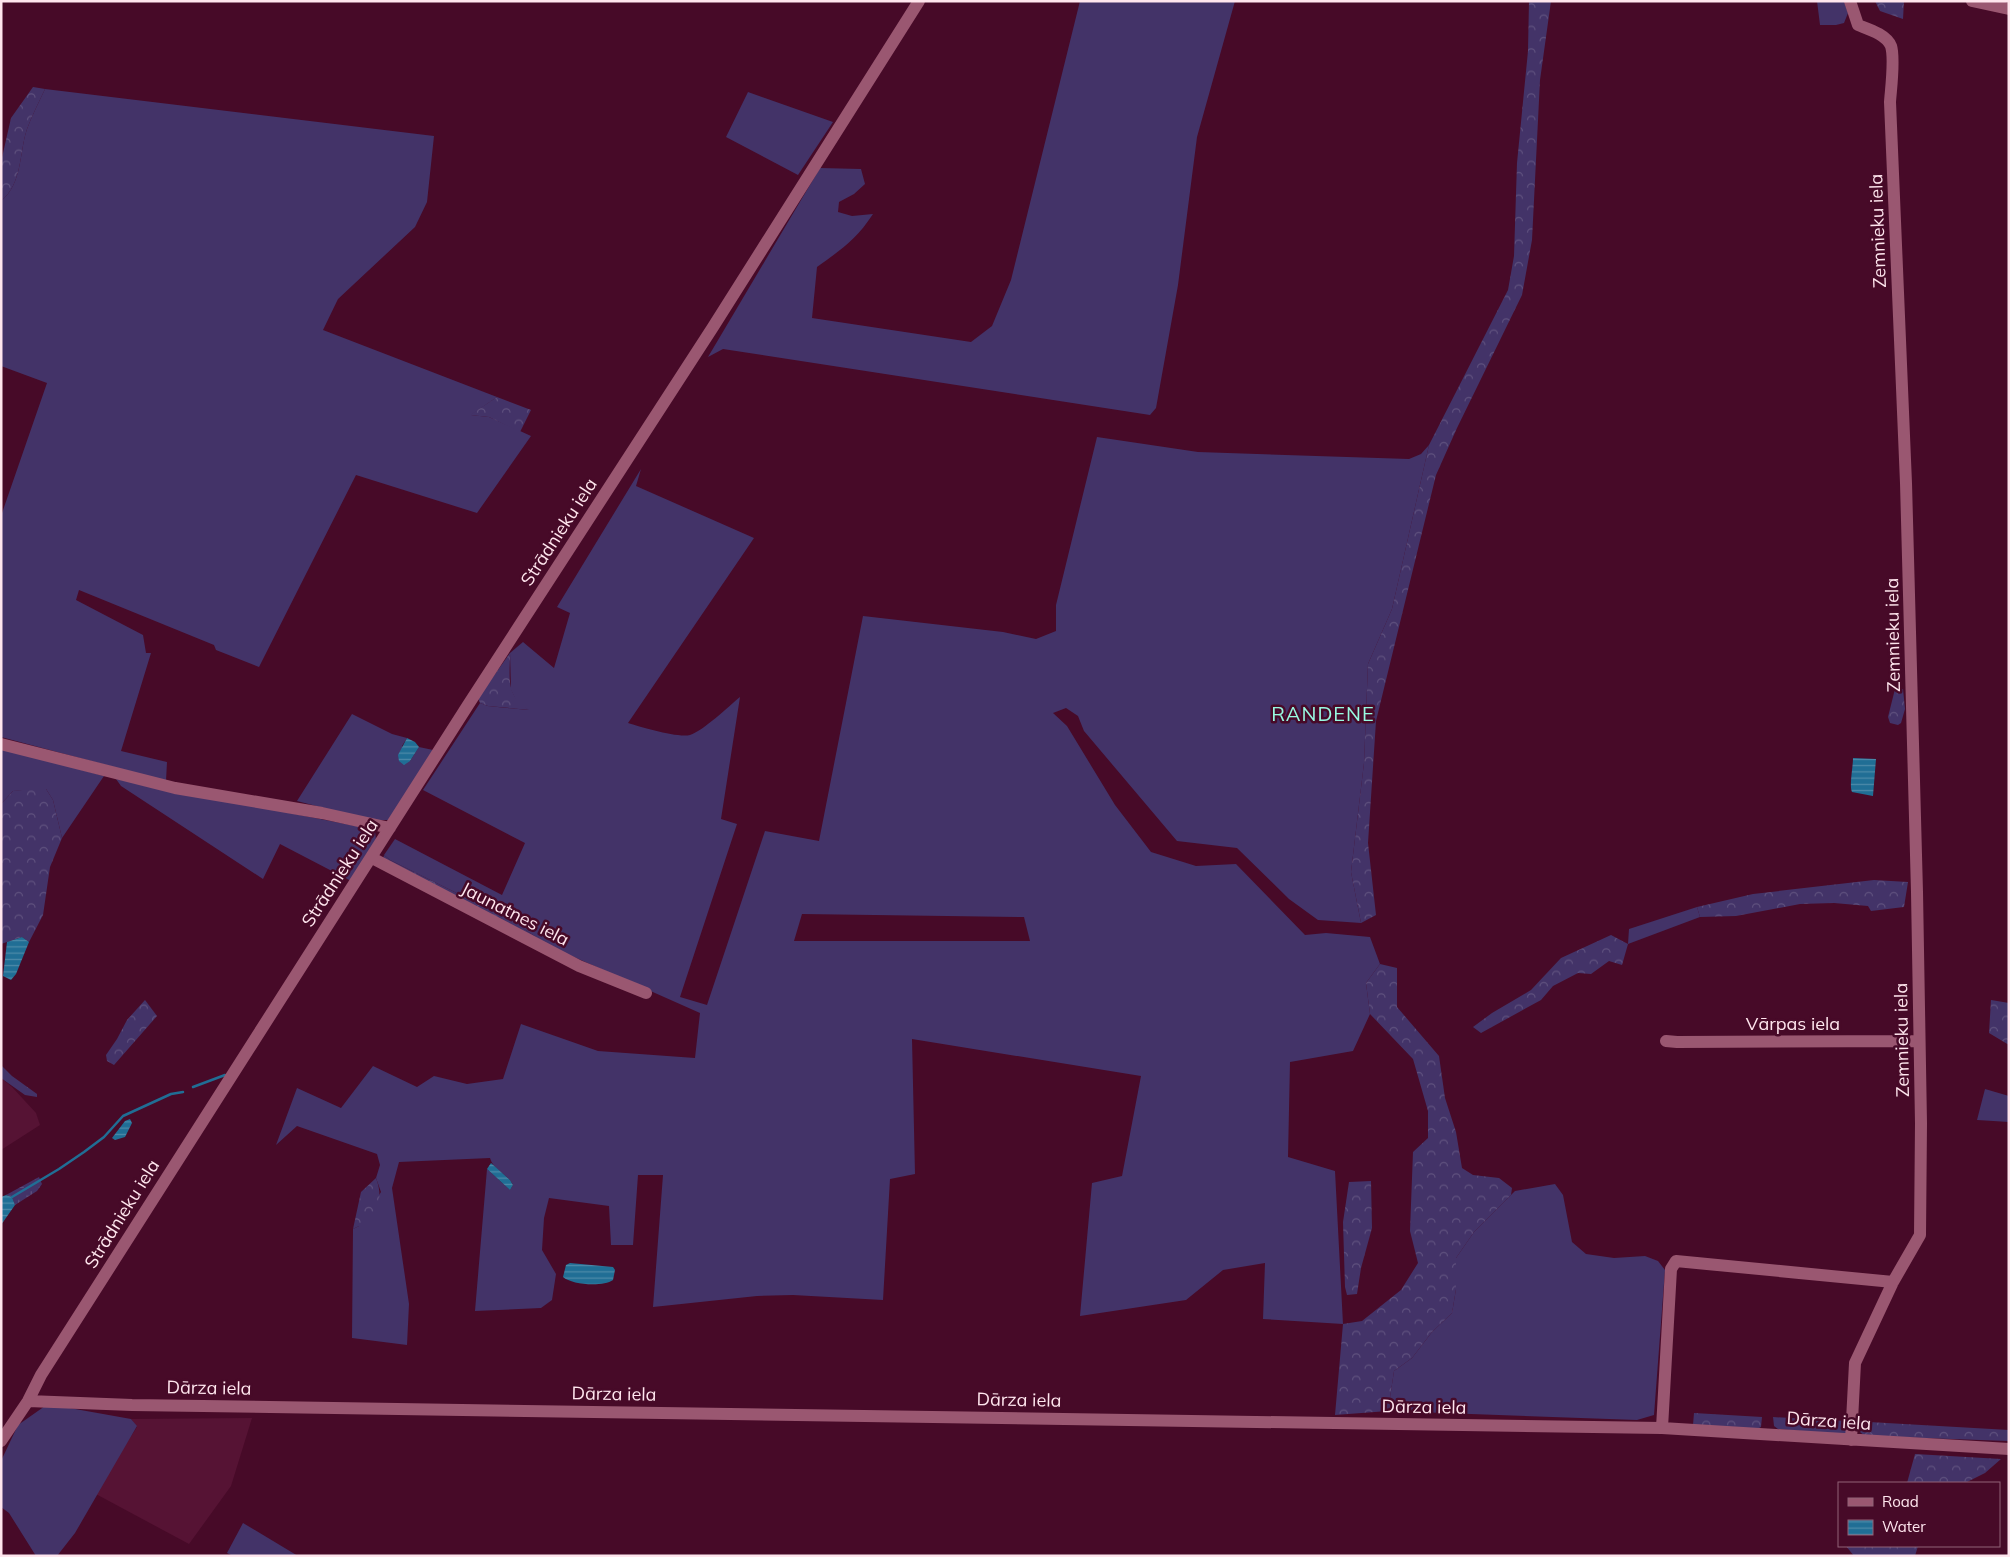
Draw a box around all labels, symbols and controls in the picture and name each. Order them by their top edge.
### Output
street label: Zemnieku iela [1864,174,1891,288]
street label: Strādnieku iela [515,474,602,590]
street label: Zemnieku iela [1880,578,1905,692]
district label: RANDENE [1271,701,1375,726]
street label: Strādnieku iela [296,815,383,931]
street label: Jaunatnes iela [457,877,573,951]
street label: Zemnieku iela [1889,983,1914,1097]
street label: Vārpas iela [1746,1012,1840,1035]
street label: Strādnieku iela [79,1155,164,1272]
street label: Dārza iela [166,1375,252,1400]
street label: Dārza iela [571,1381,657,1406]
street label: Dārza iela [976,1387,1062,1412]
street label: Dārza iela [1381,1394,1467,1419]
street label: Dārza iela [1786,1406,1872,1435]
legend [1838,1482,2000,1547]
text: Road [1882,1492,1919,1511]
text: Water [1882,1517,1926,1536]

